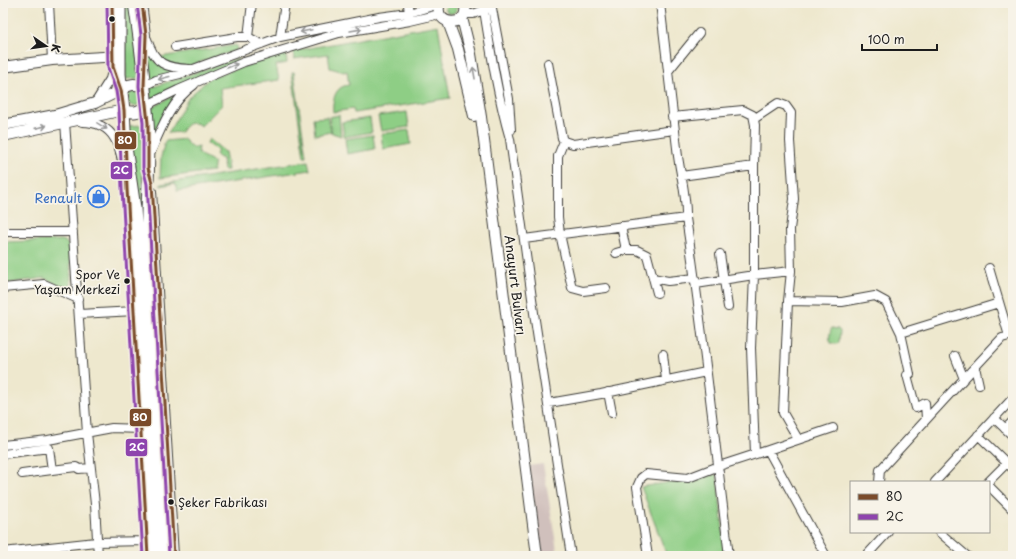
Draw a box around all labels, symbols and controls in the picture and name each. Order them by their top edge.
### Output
unlabelled marker [107,14,117,24]
north arrow [26,26,66,66]
one-way arrow [349,26,362,34]
scale bar [862,26,937,52]
one-way arrow [300,28,313,36]
text: 100 m [868,30,905,48]
text: K [47,43,65,54]
one-way arrow [225,62,237,70]
one-way arrow [470,67,478,80]
one-way arrow [158,75,171,83]
one-way arrow [34,123,47,131]
one-way arrow [96,123,108,131]
line badge: 80 [114,131,137,150]
text: 80 [117,131,133,148]
line badge: 2C [110,161,133,180]
text: 2C [113,161,129,178]
shop icon: Renault [85,184,111,210]
place label: Renault [35,188,82,207]
street label: Anayurt Bulvarı [500,234,532,336]
place label: Spor Ve Yaşam Merkezi [34,265,120,298]
marker: Spor Ve Yaşam Merkezi [122,276,132,286]
line badge: 80 [129,408,152,427]
text: 80 [132,408,148,425]
line badge: 2C [125,438,148,457]
text: 2C [129,438,145,455]
legend [850,481,990,533]
text: 80 [886,487,903,505]
place label: Şeker Fabrikası [178,493,267,511]
marker: Şeker Fabrikası [166,497,176,507]
text: 2C [886,507,904,525]

